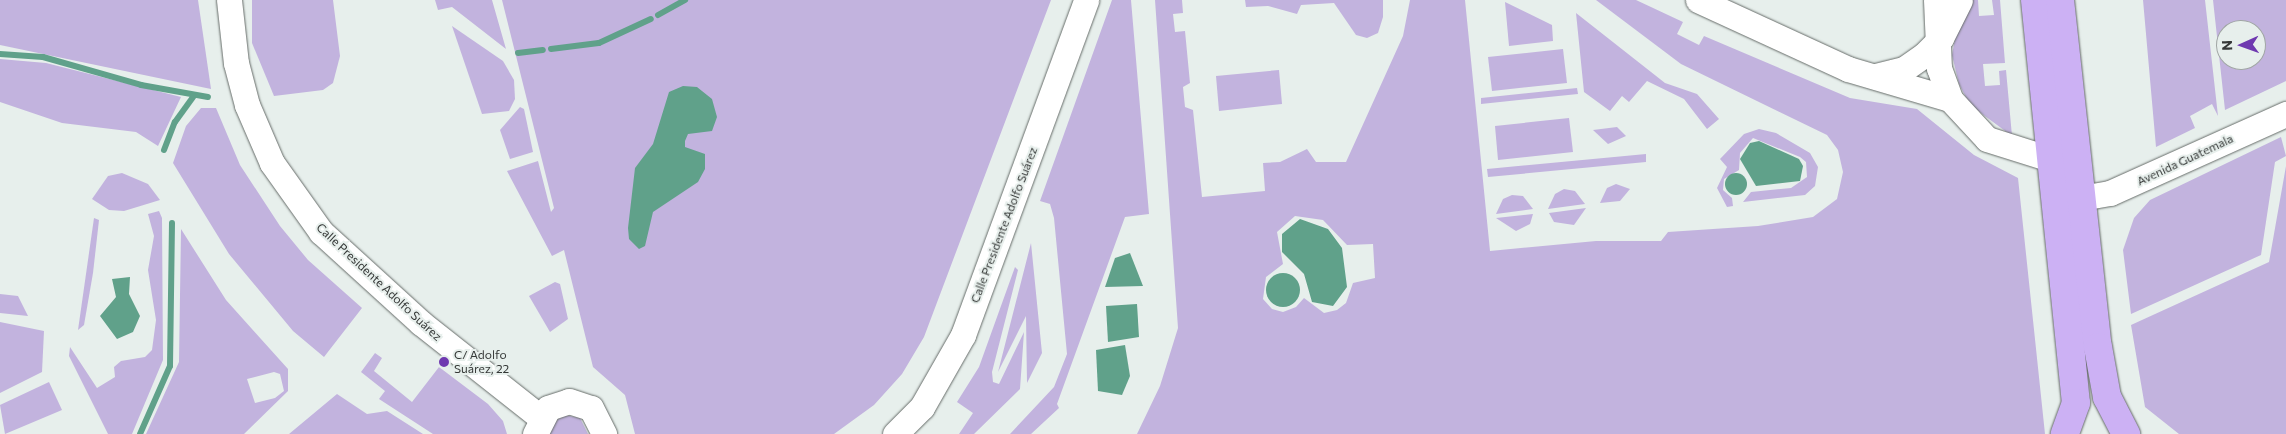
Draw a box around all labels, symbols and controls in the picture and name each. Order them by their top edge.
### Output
north arrow [2216,20,2266,70]
text: N [2218,40,2235,51]
street label: Avenida Guatemala [2135,131,2235,189]
street label: Calle Presidente Adolfo Suárez [968,145,1040,305]
street label: Calle Presidente Adolfo Suárez [313,220,445,344]
place label: C/ Adolfo Suárez, 22 [454,348,509,376]
marker: C/ Adolfo Suárez, 22 [438,356,450,368]

